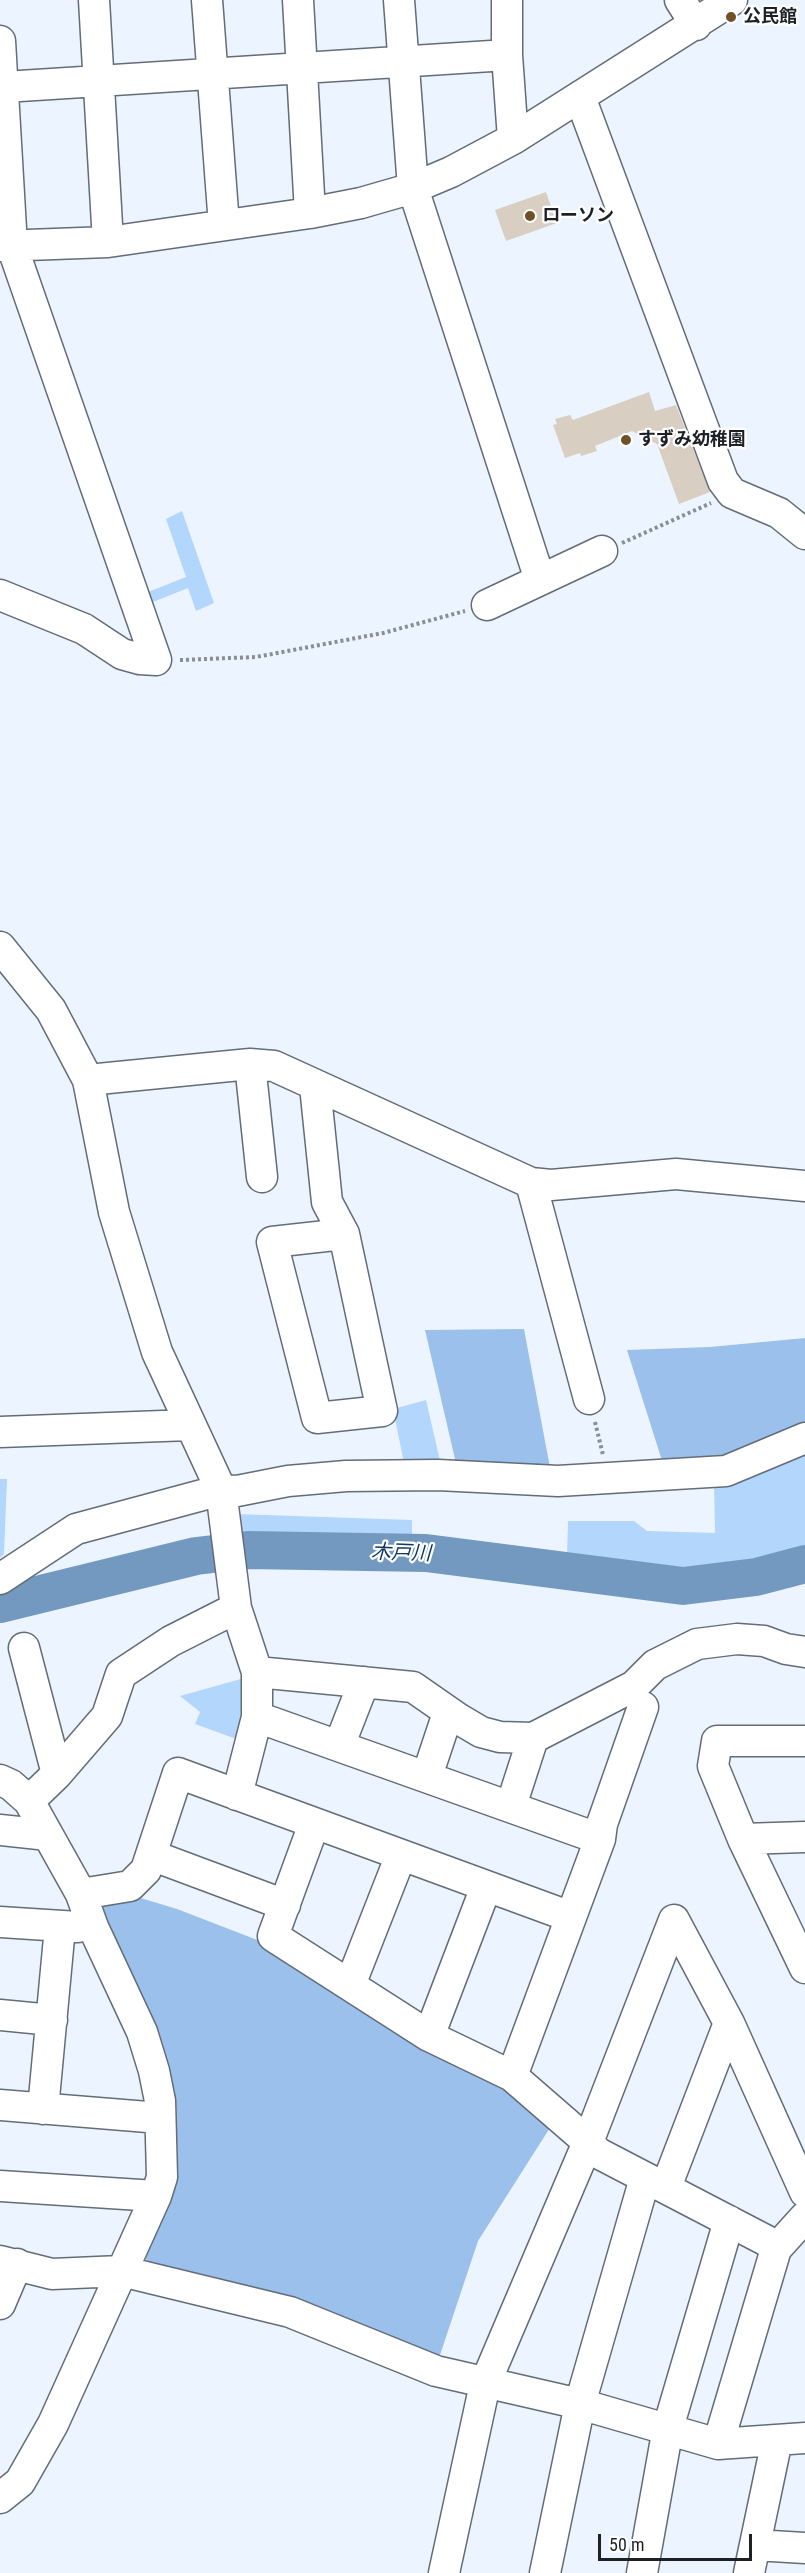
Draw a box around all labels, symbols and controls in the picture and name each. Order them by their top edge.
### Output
place label: 公民館 [743,6,797,28]
marker: 公民館 [724,10,738,24]
place label: ローソン [542,205,614,227]
marker: ローソン [523,209,537,223]
place label: すずみ幼稚園 [638,429,746,451]
marker: すずみ幼稚園 [619,433,633,447]
water label: 木戸川 [371,1541,431,1567]
scale bar [601,2522,756,2560]
text: 50 m [609,2534,644,2555]

